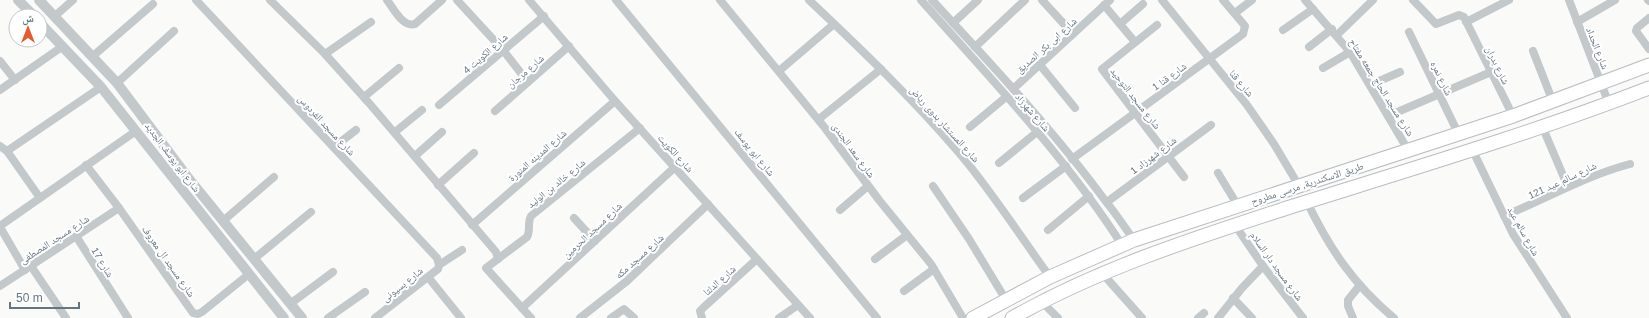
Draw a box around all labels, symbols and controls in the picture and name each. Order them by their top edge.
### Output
north arrow [8,8,48,48]
text: ش [22,12,34,26]
street label: شارع ابى بكر الصديق [1014,15,1080,76]
street label: شارع الحداد [1583,26,1611,72]
street label: شارع الكويت 4 [461,31,511,76]
street label: شارع مسجد الحاج جمعه مفتاح [1346,37,1416,139]
street label: شارع بدران [1483,44,1512,87]
street label: شارع مرجان [505,52,547,91]
street label: شارع نمره [1428,59,1455,98]
street label: شارع قنا 1 [1150,60,1190,93]
street label: شارع مسجد التوحيد [1108,66,1163,132]
street label: شارع قنا [1227,68,1256,100]
street label: شارع المستشار بدوى رياض [907,84,982,166]
street label: شارع شهرزاد [1012,91,1052,134]
street label: شارع مسجد الفردوس [295,93,358,159]
street label: شارع ابو يوسف الجديد [142,120,203,195]
street label: شارع سعد الجندى [829,121,877,181]
street label: شارع المدينه المنورة [506,127,569,184]
street label: شارع ابو يوسف [732,127,777,179]
street label: شارع الكويت [655,132,696,176]
street label: شارع شهرزاد 1 [1128,134,1179,177]
street label: شارع خالد بن الوليد [525,156,588,211]
street label: طريق الاسكندرية, مرسى مطروح [1249,160,1366,208]
street label: شارع سالم عيد 121 [1526,160,1599,203]
street label: شارع مسجد الحرمين [561,200,625,261]
street label: شارع سالم عيد [1504,205,1542,259]
street label: شارع مسجد المصطفى [17,213,92,267]
street label: شارع مسجد ال معروف [139,224,197,300]
street label: شارع مسجد دار السلام [1246,230,1306,304]
street label: شارع مسجد مكه [613,232,667,282]
street label: شارع 17 [89,245,116,280]
street label: شارع الدلتا [701,263,739,298]
street label: شارع بسيونى [380,265,426,305]
scale bar [10,284,79,310]
text: 50 m [16,291,43,305]

